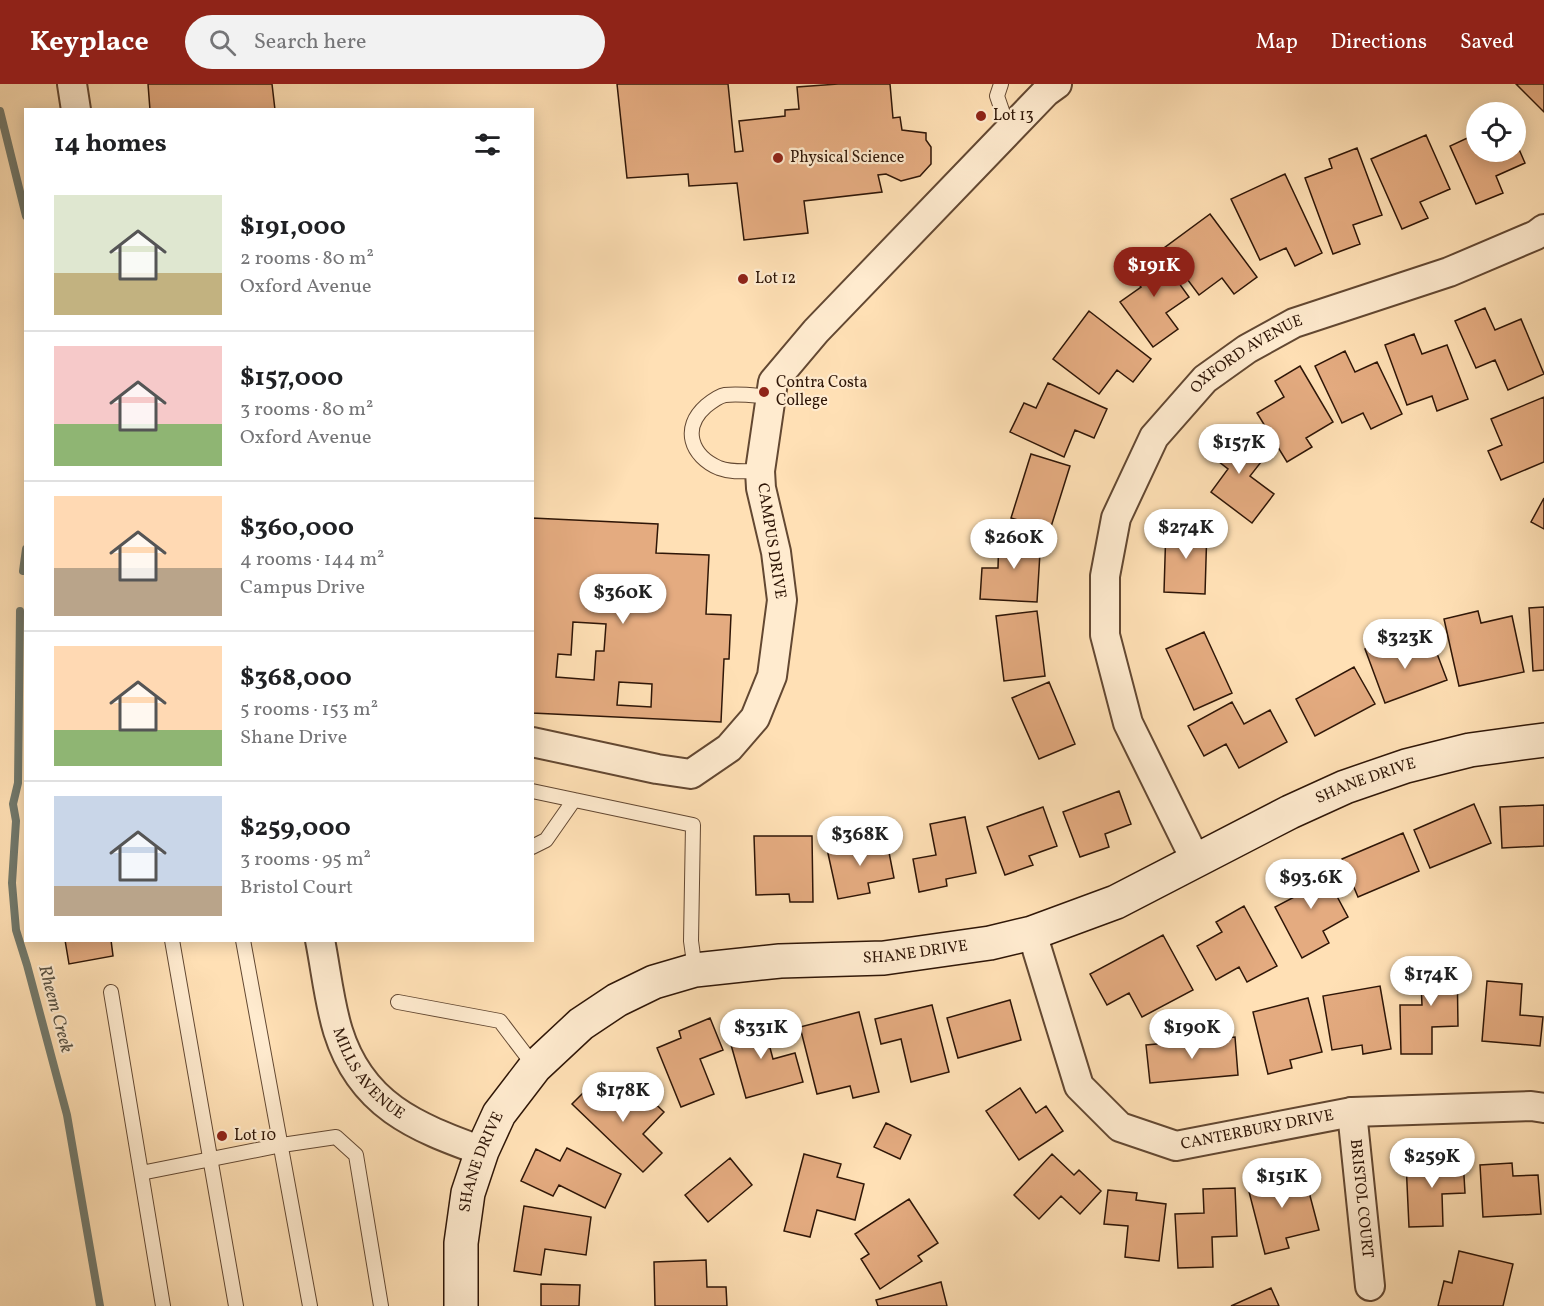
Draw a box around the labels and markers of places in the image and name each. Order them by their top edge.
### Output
place label: Lot 13 [993,105,1034,127]
marker: Lot 13 [974,109,988,123]
place label: Physical Science [790,147,904,169]
marker: Physical Science [771,151,785,165]
pin: $191K [1112,247,1196,298]
place label: Lot 12 [755,268,796,290]
marker: Lot 12 [736,272,750,286]
place label: Contra Costa College [776,372,867,412]
marker: Contra Costa College [757,385,771,399]
pin: $157K [1197,424,1281,475]
pin: $274K [1144,509,1228,560]
pin: $260K [972,519,1056,570]
pin: $360K [581,574,665,625]
pin: $323K [1363,619,1447,670]
pin: $368K [818,816,902,867]
pin: $93.6K [1262,859,1360,910]
pin: $174K [1389,956,1473,1007]
pin: $331K [719,1009,803,1060]
pin: $190K [1150,1009,1234,1060]
pin: $178K [581,1072,665,1123]
place label: Lot 10 [234,1125,276,1147]
marker: Lot 10 [215,1129,229,1143]
pin: $259K [1390,1138,1474,1189]
pin: $151K [1240,1158,1324,1209]

